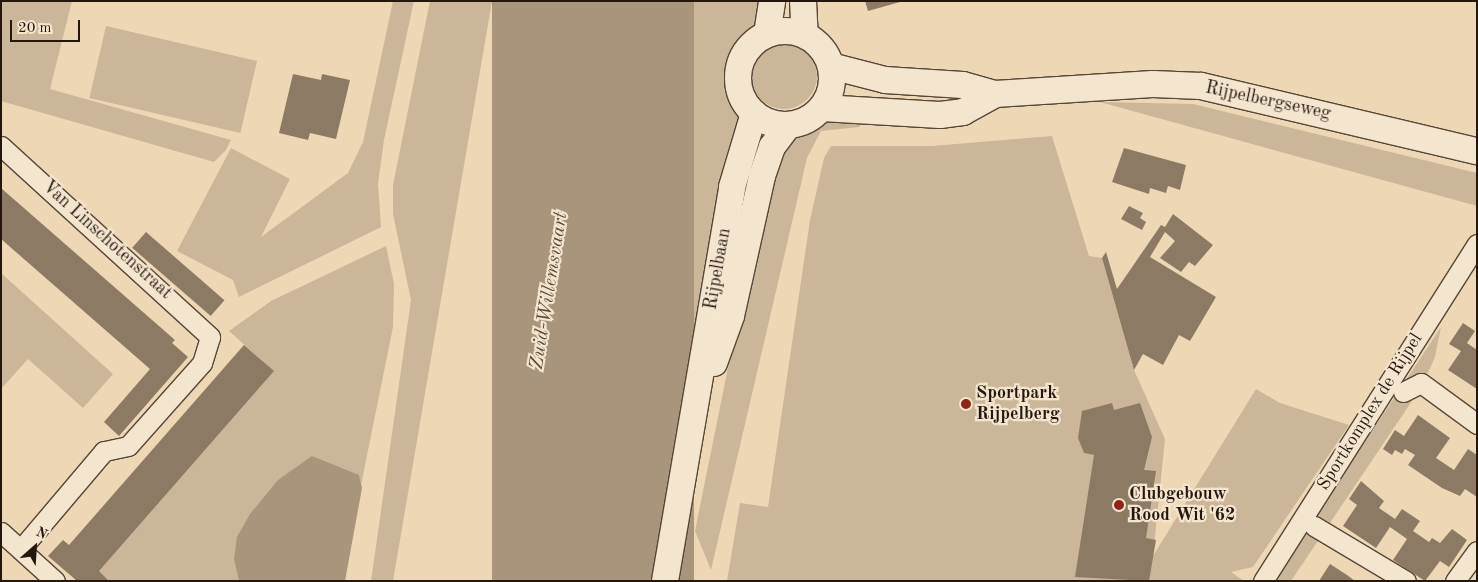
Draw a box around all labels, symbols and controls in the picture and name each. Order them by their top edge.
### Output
scale bar [12,10,82,42]
text: 20 m [18,21,52,36]
street label: Rijpelbergseweg [1203,77,1333,125]
street label: Van Linschotenstraat [38,176,176,304]
water label: Zuid-Willemsvaart [526,211,574,371]
street label: Rijpelbaan [700,226,736,312]
street label: Sportkomplex de Rijpel [1313,329,1427,495]
place label: Sportpark Rijpelberg [976,383,1060,426]
marker: Sportpark Rijpelberg [960,398,972,410]
place label: Clubgebouw Rood Wit '62 [1129,484,1235,526]
marker: Clubgebouw Rood Wit '62 [1113,499,1125,511]
north arrow [10,522,60,572]
text: N [34,525,49,542]

